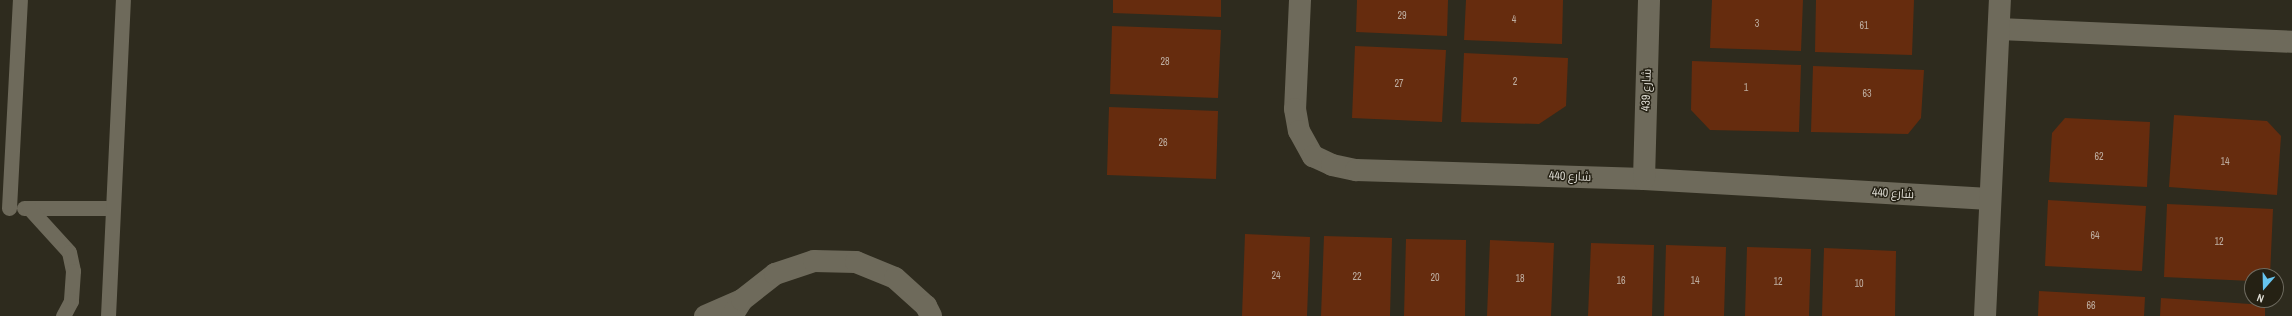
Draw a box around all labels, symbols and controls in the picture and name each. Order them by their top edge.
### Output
house number: 29 [1397,10,1407,22]
house number: 4 [1512,14,1516,26]
house number: 3 [1755,18,1759,30]
house number: 61 [1859,20,1869,32]
house number: 28 [1160,56,1170,68]
street label: شارع 439 [1639,69,1655,111]
house number: 2 [1513,76,1517,88]
house number: 27 [1394,78,1404,90]
house number: 1 [1744,82,1748,94]
house number: 63 [1862,88,1872,100]
house number: 26 [1158,137,1168,149]
house number: 62 [2094,151,2104,163]
house number: 14 [2220,156,2230,168]
street label: شارع 440 [1549,169,1591,185]
street label: شارع 440 [1871,186,1915,202]
house number: 64 [2090,230,2100,242]
house number: 12 [2214,236,2224,248]
north arrow [2244,268,2284,308]
house number: 24 [1271,270,1281,282]
house number: 22 [1352,271,1362,283]
house number: 20 [1430,272,1440,284]
house number: 18 [1515,273,1525,285]
house number: 16 [1616,275,1626,287]
house number: 14 [1690,275,1700,287]
house number: 12 [1773,276,1783,288]
house number: 10 [1854,278,1864,290]
text: N [2255,291,2266,306]
house number: 66 [2086,300,2096,312]

